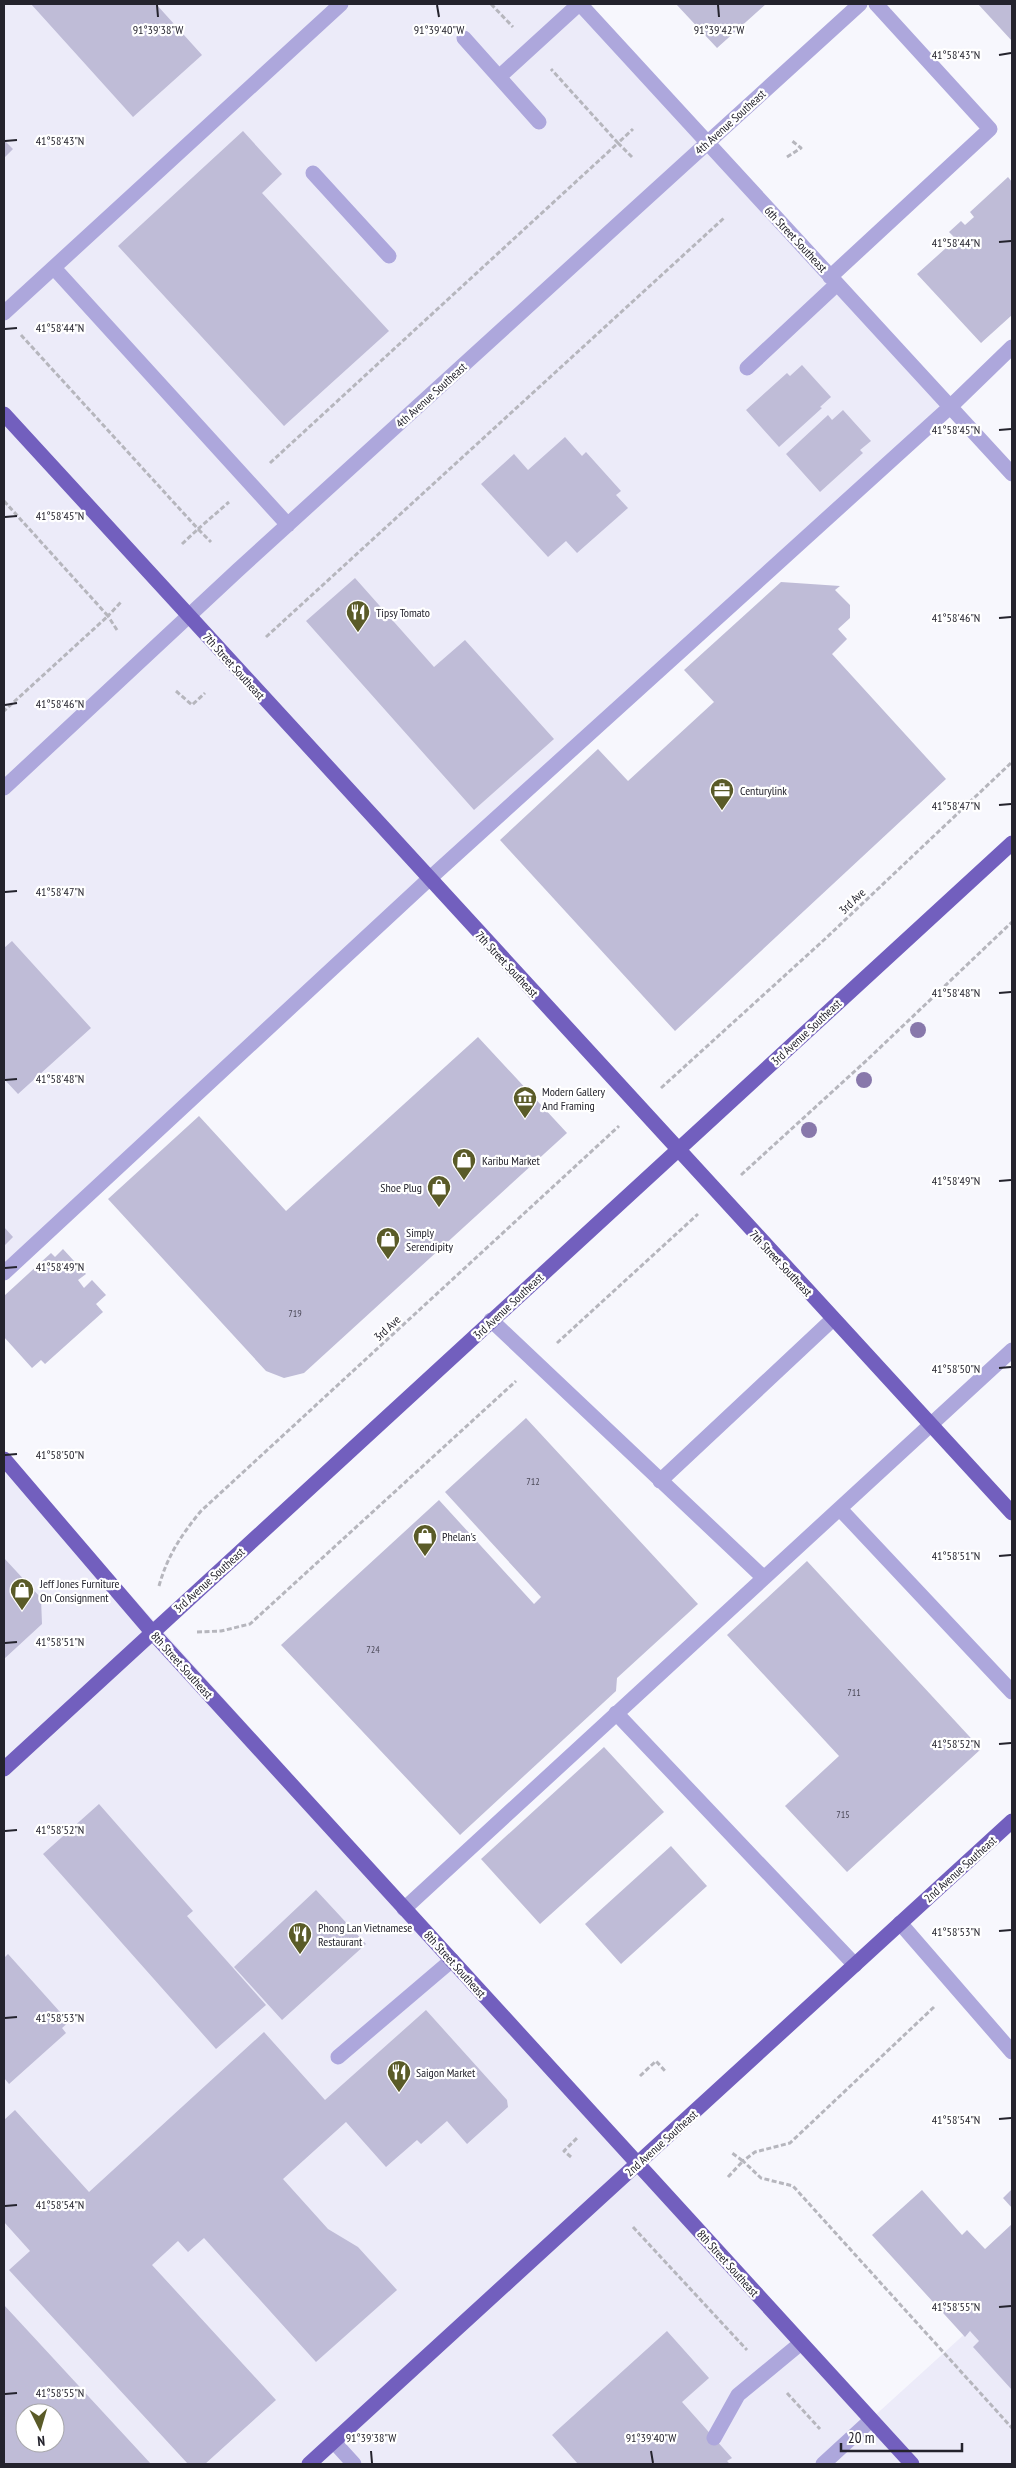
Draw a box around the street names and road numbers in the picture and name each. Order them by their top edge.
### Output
street label: 4th Avenue Southeast [691,86,769,158]
street label: 6th Street Southeast [761,203,831,276]
street label: 4th Avenue Southeast [392,359,470,431]
street label: 7th Street Southeast [200,629,268,703]
street label: 3rd Ave [836,885,868,917]
street label: 7th Street Southeast [473,928,542,1001]
street label: 3rd Avenue Southeast [768,995,845,1068]
street label: 7th Street Southeast [747,1227,816,1300]
street label: 3rd Avenue Southeast [470,1269,547,1342]
street label: 3rd Ave [371,1312,403,1344]
street label: 3rd Avenue Southeast [170,1544,248,1616]
street label: 8th Street Southeast [148,1628,217,1702]
street label: 2nd Avenue Southeast [921,1832,1000,1905]
street label: 8th Street Southeast [421,1927,490,2001]
street label: 2nd Avenue Southeast [622,2106,701,2179]
street label: 8th Street Southeast [694,2226,763,2300]

